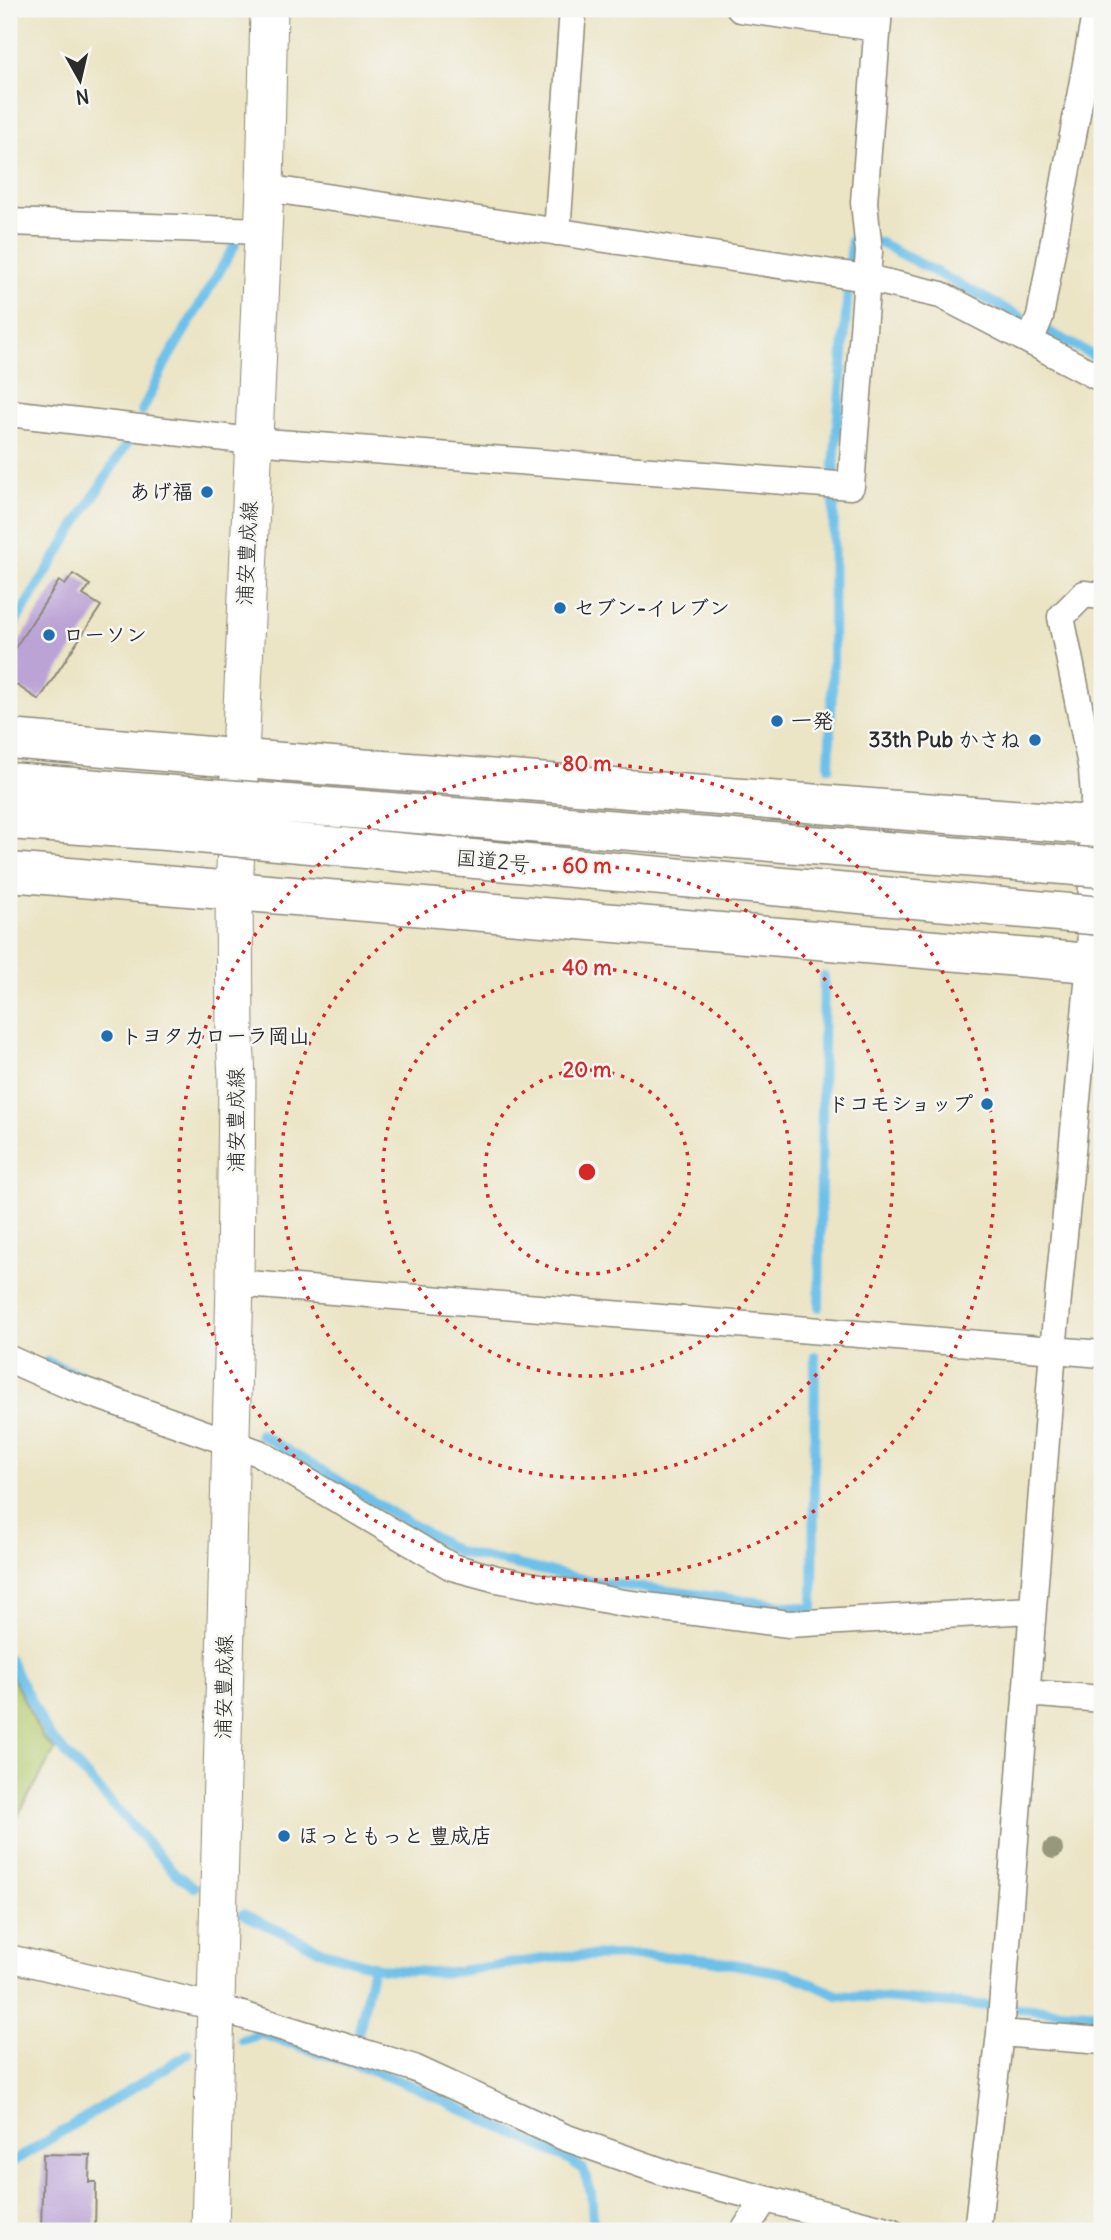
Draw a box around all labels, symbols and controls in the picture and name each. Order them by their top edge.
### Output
north arrow [46,46,116,116]
text: N [74,84,91,110]
place label: あげ福 [129,478,193,505]
marker: あげ福 [199,484,215,500]
street label: 浦安豊成線 [230,500,263,606]
place label: セブン-イレブン [574,594,730,621]
marker: セブン-イレブン [552,600,568,616]
place label: ローソン [63,621,147,648]
marker: ローソン [41,627,57,643]
place label: 一発 [791,707,833,734]
marker: 一発 [769,713,785,729]
place label: 33th Pub かさね [868,726,1021,753]
marker: 33th Pub かさね [1027,732,1043,748]
text: 80 m [562,750,612,777]
street label: 国道2号 [455,844,531,877]
text: 60 m [562,852,612,879]
text: 40 m [562,954,612,981]
place label: トヨタカローラ岡山 [121,1022,310,1049]
marker: トヨタカローラ岡山 [99,1028,115,1044]
text: 20 m [563,1056,612,1083]
street label: 浦安豊成線 [222,1068,249,1173]
place label: ドコモショップ [828,1090,973,1117]
marker: ドコモショップ [979,1096,995,1112]
centre of rings [575,1160,599,1184]
street label: 浦安豊成線 [209,1634,238,1740]
place label: ほっともっと 豊成店 [298,1822,492,1849]
marker: ほっともっと 豊成店 [276,1828,292,1844]

